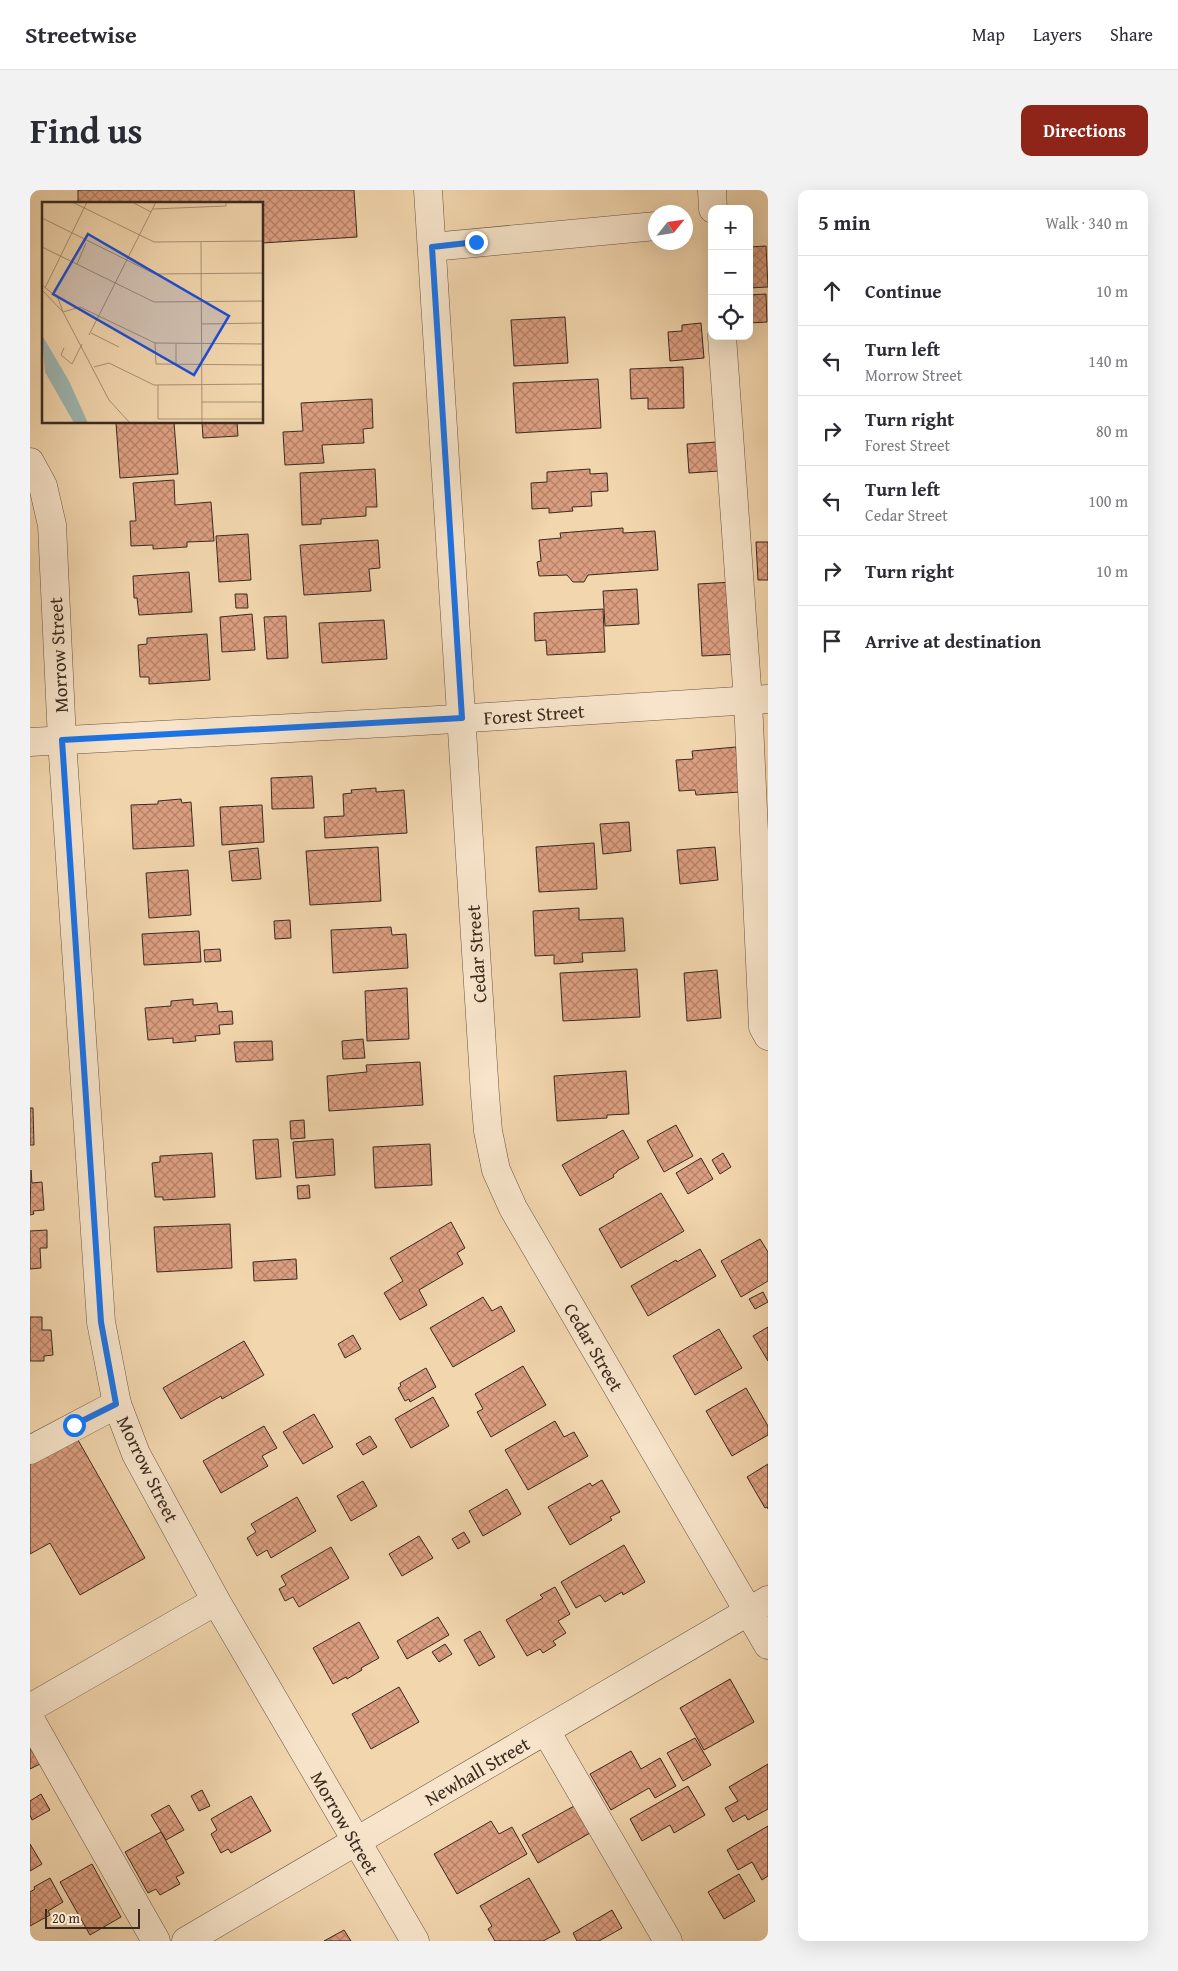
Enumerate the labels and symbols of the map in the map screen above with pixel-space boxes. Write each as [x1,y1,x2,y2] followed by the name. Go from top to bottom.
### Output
[42,202,264,424] inset map
[648,205,693,250] north arrow
[465,231,488,254] route end
[41,596,75,714] street label: Morrow Street
[483,696,586,731] street label: Forest Street
[459,904,493,1004] street label: Cedar Street
[557,1297,631,1397] street label: Cedar Street
[110,1411,186,1527] street label: Morrow Street
[63,1414,86,1437] route start
[419,1729,535,1812] street label: Newhall Street
[304,1766,386,1880] street label: Morrow Street
[45,1906,140,1929] scale bar

